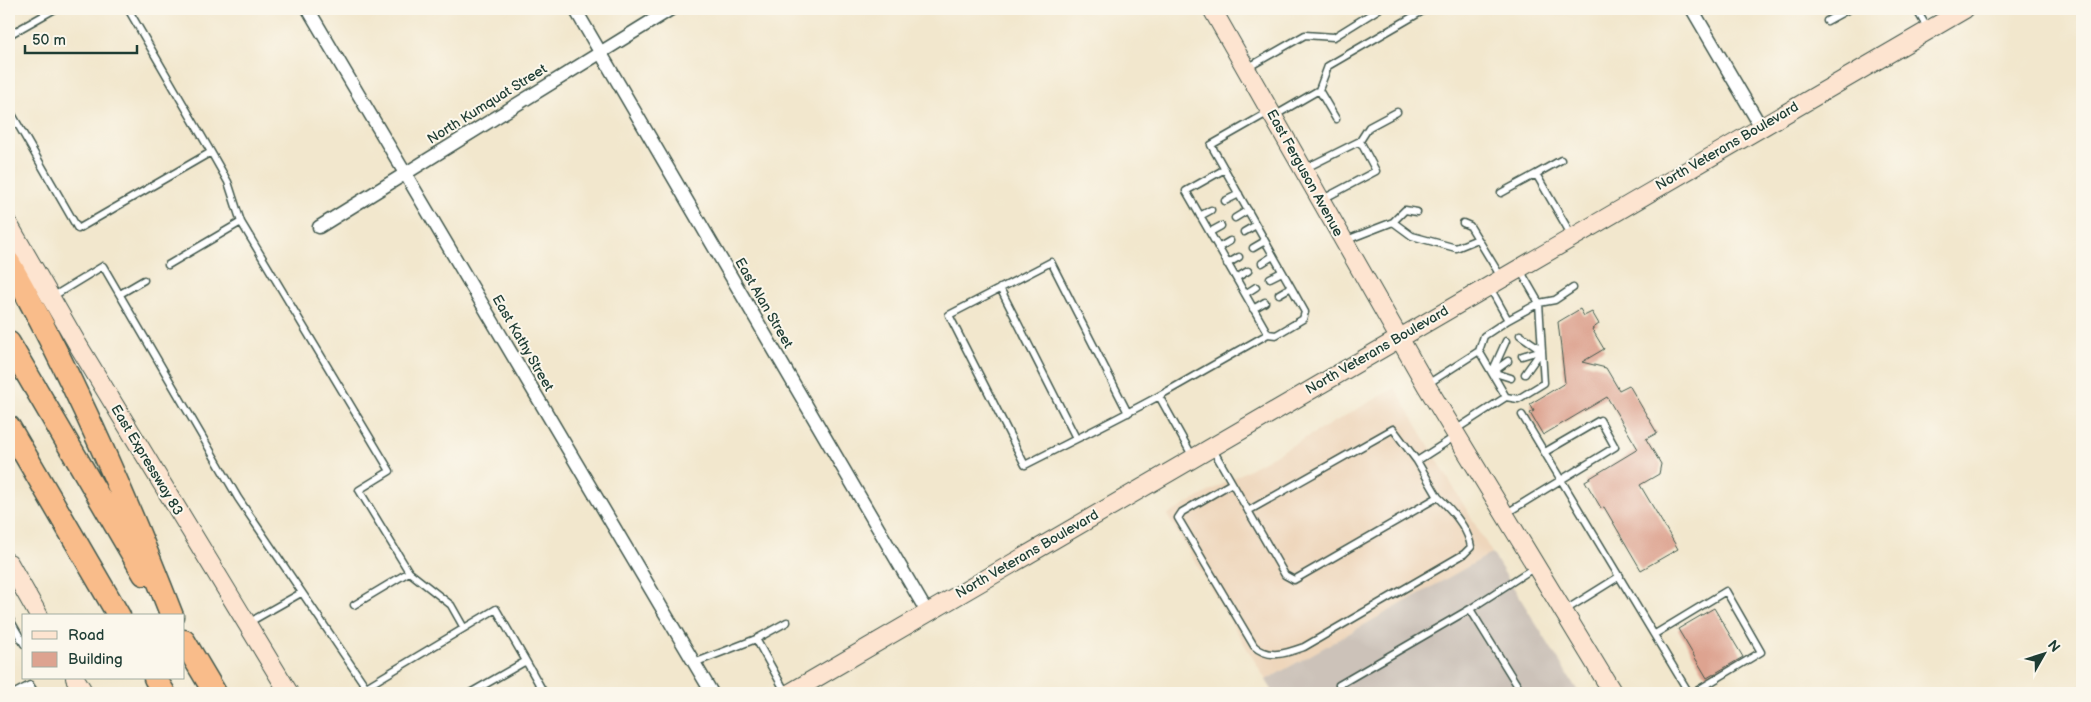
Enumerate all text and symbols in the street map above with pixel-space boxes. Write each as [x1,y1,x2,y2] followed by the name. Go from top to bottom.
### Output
[25,22,138,54] scale bar
[32,31,66,50] text: 50 m
[424,60,551,148] street label: North Kumquat Street
[1653,98,1801,194] street label: North Veterans Boulevard
[1263,107,1347,239] street label: East Ferguson Avenue
[731,255,797,352] street label: East Alan Street
[489,292,558,395] street label: East Kathy Street
[1303,302,1451,398] street label: North Veterans Boulevard
[107,402,187,518] street label: East Expressway 83
[953,506,1101,602] street label: North Veterans Boulevard
[22,614,185,680] legend
[68,626,104,645] text: Road
[2018,630,2068,680] north arrow
[2044,637,2064,656] text: N
[68,650,123,669] text: Building

